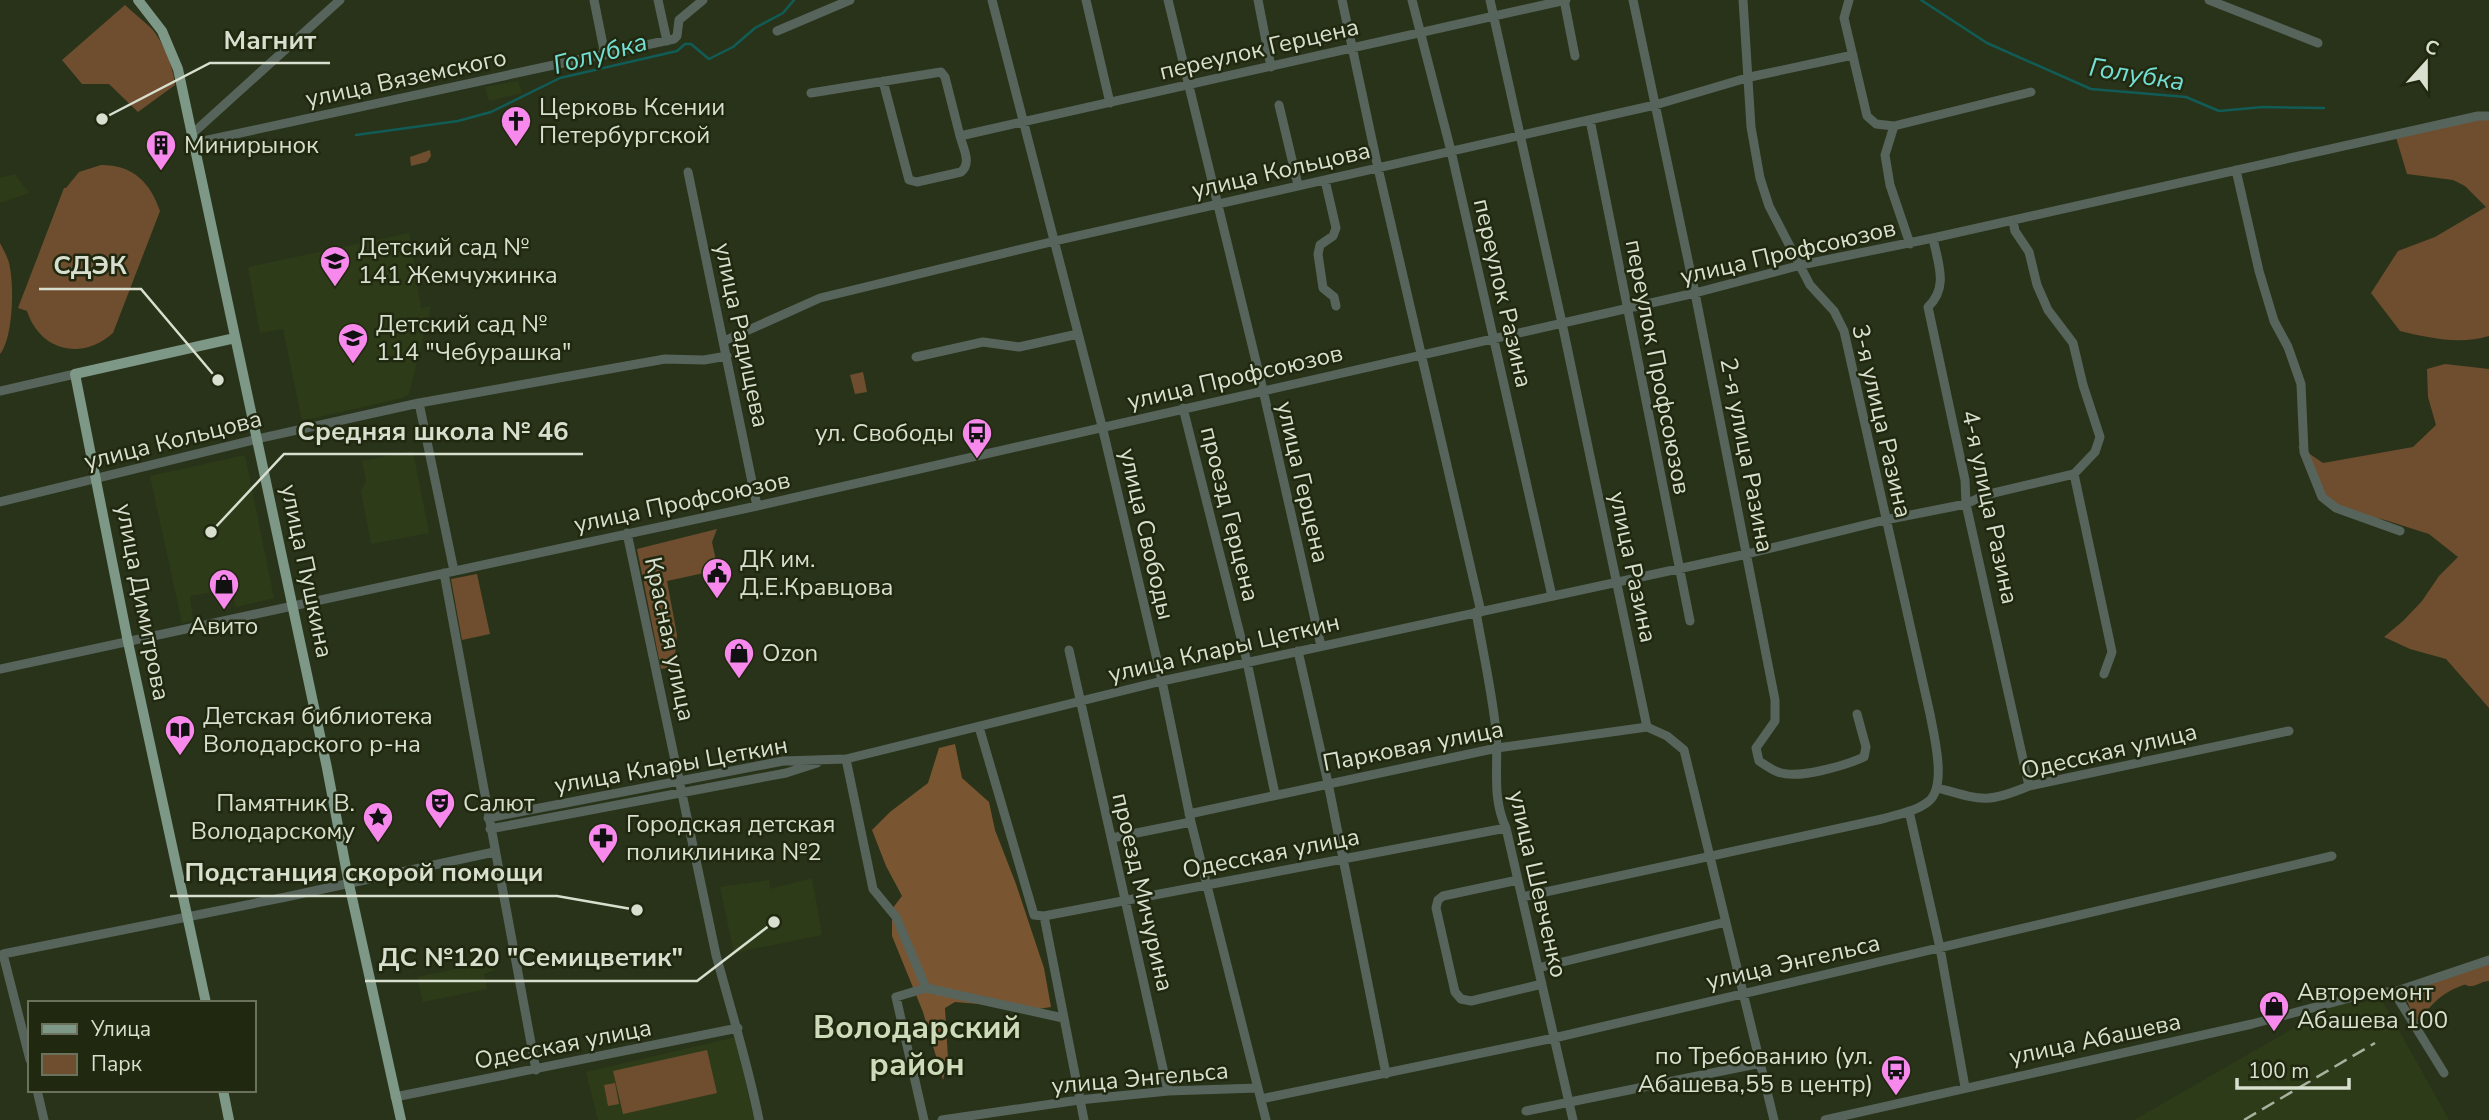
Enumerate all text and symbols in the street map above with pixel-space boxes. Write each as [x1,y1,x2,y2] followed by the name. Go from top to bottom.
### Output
[1156,10,1362,88] street label: переулок Герцена
[210,16,330,63] callout: Магнит
[224,23,317,58] text: Магнит
[549,24,651,83] water label: Голубка
[2391,28,2461,98] north arrow
[2421,34,2443,63] text: С
[303,41,509,115] street label: улица Вяземского
[2087,50,2187,99] water label: Голубка
[539,91,725,151] place label: Церковь Ксении Петербургской
[499,104,533,148] church icon: Церковь Ксении Петербургской
[144,128,178,172] building icon: Минирынок
[184,129,319,161] place label: Минирынок
[1189,134,1373,206] street label: улица Кольцова
[1466,195,1540,391] street label: переулок Разина
[1677,212,1899,292] street label: улица Профсоюзов
[358,231,558,291] place label: Детский сад № 141 Жемчужинка
[1618,237,1698,497] street label: переулок Профсоюзов
[707,240,777,430] street label: улица Радищева
[39,242,141,289] callout: СДЭК
[318,244,352,288] school or university icon: Детский сад № 141 Жемчужинка
[53,248,127,283] text: СДЭК
[376,308,571,368] place label: Детский сад № 114 "Чебурашка"
[336,321,370,365] school or university icon: Детский сад № 114 "Чебурашка"
[1844,321,1920,521] street label: 3-я улица Разина
[1124,337,1346,417] street label: улица Профсоюзов
[1712,355,1782,555] street label: 2-я улица Разина
[1269,398,1337,566] street label: улица Герцена
[81,402,265,478] street label: улица Кольцова
[284,407,583,454] callout: Средняя школа № 46
[1954,407,2026,607] street label: 4-я улица Разина
[297,414,569,449] text: Средняя школа № 46
[960,416,994,460] bus stop icon: ул. Свободы
[815,417,954,449] place label: ул. Свободы
[1193,423,1267,605] street label: проезд Герцена
[1112,445,1182,623] street label: улица Свободы
[571,463,793,541] street label: улица Профсоюзов
[273,481,341,661] street label: улица Пушкина
[1601,488,1665,646] street label: улица Разина
[108,501,178,703] street label: улица Димитрова
[740,543,894,603] place label: ДК им. Д.Е.Кравцова
[637,554,703,724] street label: Красная улица
[700,556,734,600] public building icon: ДК им. Д.Е.Кравцова
[207,567,241,611] shop icon: Авито
[1105,606,1343,690] street label: улица Клары Цеткин
[190,610,258,642] place label: Авито
[722,636,756,680] shop icon: Ozon
[762,637,818,669] place label: Ozon
[203,700,433,760] place label: Детская библиотека Володарского р-на
[163,713,197,757] library icon: Детская библиотека Володарского р-на
[1320,713,1506,779] street label: Парковая улица
[2018,715,2200,787] street label: Одесская улица
[552,729,790,801] street label: улица Клары Цеткин
[423,786,457,830] theatre icon: Салют
[191,787,355,847] place label: Памятник В. Володарскому
[463,787,535,819] place label: Салют
[1501,787,1575,981] street label: улица Шевченко
[1105,789,1181,995] street label: проезд Мичурина
[361,800,395,844] place icon: Памятник В. Володарскому
[626,808,835,868] place label: Городская детская поликлиника №2
[1180,820,1362,886] street label: Одесская улица
[586,821,620,865] pharmacy icon: Городская детская поликлиника №2
[170,849,557,896] callout: Подстанция скорой помощи
[184,855,544,890] text: Подстанция скорой помощи
[1703,926,1883,998] street label: улица Энгельса
[365,934,697,981] callout: ДС №120 "Семицветик"
[379,940,683,975] text: ДС №120 "Семицветик"
[2297,976,2448,1036] place label: Авторемонт Абашева 100
[2257,989,2291,1033] shop icon: Авторемонт Абашева 100
[28,1001,256,1092] legend
[2006,1005,2184,1073] street label: улица Абашева
[813,1006,1021,1086] district label: Володарский район
[472,1011,654,1077] street label: Одесская улица
[90,1015,151,1043] text: Улица
[1638,1040,1873,1100] place label: по Требованию (ул. Абашева,55 в центр)
[2237,1046,2349,1090] scale bar
[91,1050,143,1078] text: Парк
[1879,1053,1913,1097] bus stop icon: по Требованию (ул. Абашева,55 в центр)
[1050,1054,1230,1102] street label: улица Энгельса
[2248,1057,2309,1085] text: 100 m

